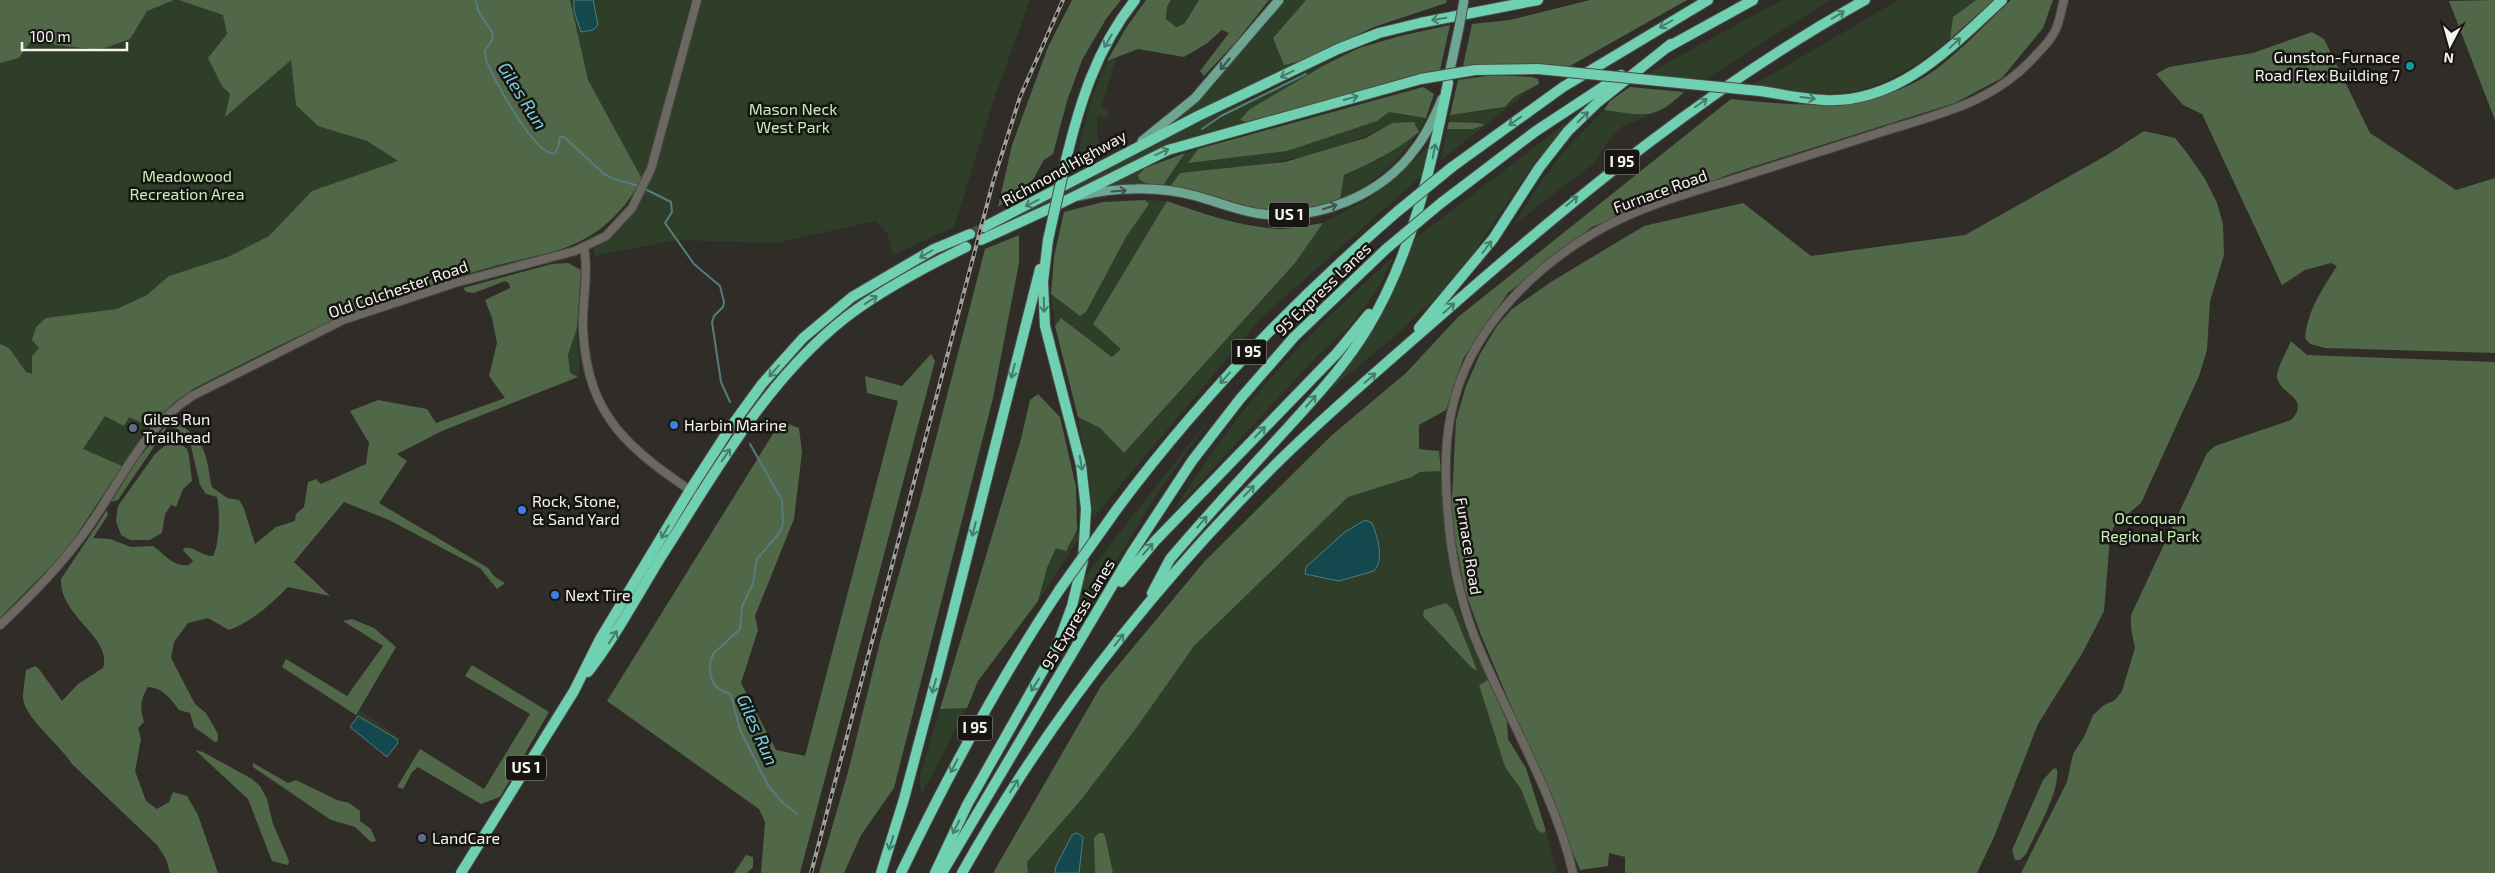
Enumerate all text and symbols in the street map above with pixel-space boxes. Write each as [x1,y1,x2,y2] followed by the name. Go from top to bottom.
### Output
[1831,10,1845,20] one-way arrow
[1431,15,1447,24] one-way arrow
[1659,19,1673,29] one-way arrow
[22,20,128,52] scale bar
[2425,20,2475,70] north arrow
[30,27,71,45] text: 100 m
[1103,33,1113,47] one-way arrow
[1949,37,1962,49] one-way arrow
[2255,47,2400,84] place label: Gunston-Furnace Road Flex Building 7
[2443,49,2455,67] text: N
[1220,57,1231,70] one-way arrow
[494,58,552,133] water label: Giles Run
[2404,60,2416,72] marker: Gunston-Furnace Road Flex Building 7
[1280,69,1295,79] one-way arrow
[1343,93,1359,102] one-way arrow
[1800,93,1816,103] one-way arrow
[1694,98,1708,108] one-way arrow
[749,99,837,136] park label: Mason Neck West Park
[1577,111,1590,123] one-way arrow
[1508,116,1522,126] one-way arrow
[998,125,1130,210] street label: Richmond Highway
[1430,143,1439,159] one-way arrow
[1154,147,1169,157] one-way arrow
[1604,150,1640,174] road number: I 95
[1610,165,1709,216] street label: Furnace Road
[130,166,244,203] park label: Meadowood Recreation Area
[1111,186,1127,195] one-way arrow
[1565,196,1578,207] one-way arrow
[1025,199,1040,208] one-way arrow
[1269,202,1309,228] road number: US 1
[1322,202,1338,211] one-way arrow
[1271,238,1374,339] street label: 95 Express Lanes
[1481,241,1492,254] one-way arrow
[919,250,934,260] one-way arrow
[326,256,470,321] street label: Old Colchester Road
[864,295,878,305] one-way arrow
[1039,297,1049,313] one-way arrow
[1443,302,1456,314] one-way arrow
[1232,340,1266,364] road number: I 95
[1008,363,1017,379] one-way arrow
[768,364,779,377] one-way arrow
[1219,372,1231,385] one-way arrow
[1363,372,1376,384] one-way arrow
[1305,395,1316,408] one-way arrow
[143,409,211,446] place label: Giles Run Trailhead
[684,415,787,434] place label: Harbin Marine
[668,419,680,431] marker: Harbin Marine
[127,422,139,434] marker: Giles Run Trailhead
[1254,426,1266,438] one-way arrow
[721,449,731,463] one-way arrow
[1076,455,1086,471] one-way arrow
[1243,485,1255,497] one-way arrow
[532,491,620,528] place label: Rock, Stone, & Sand Yard
[1452,496,1487,596] street label: Furnace Road
[516,504,528,516] marker: Rock, Stone, & Sand Yard
[2100,508,2200,545] park label: Occoquan Regional Park
[1196,515,1208,528] one-way arrow
[969,520,978,536] one-way arrow
[660,524,670,538] one-way arrow
[1142,543,1153,556] one-way arrow
[1037,555,1118,672] street label: 95 Express Lanes
[565,585,631,604] place label: Next Tire
[549,589,561,601] marker: Next Tire
[608,631,618,645] one-way arrow
[1113,634,1124,647] one-way arrow
[928,678,938,694] one-way arrow
[1030,678,1040,692] one-way arrow
[733,691,783,769] water label: Giles Run
[958,716,992,740] road number: I 95
[506,756,546,780] road number: US 1
[949,759,959,773] one-way arrow
[1010,780,1020,794] one-way arrow
[951,819,960,834] one-way arrow
[432,828,500,847] place label: LandCare
[416,832,428,844] marker: LandCare
[885,835,895,851] one-way arrow

